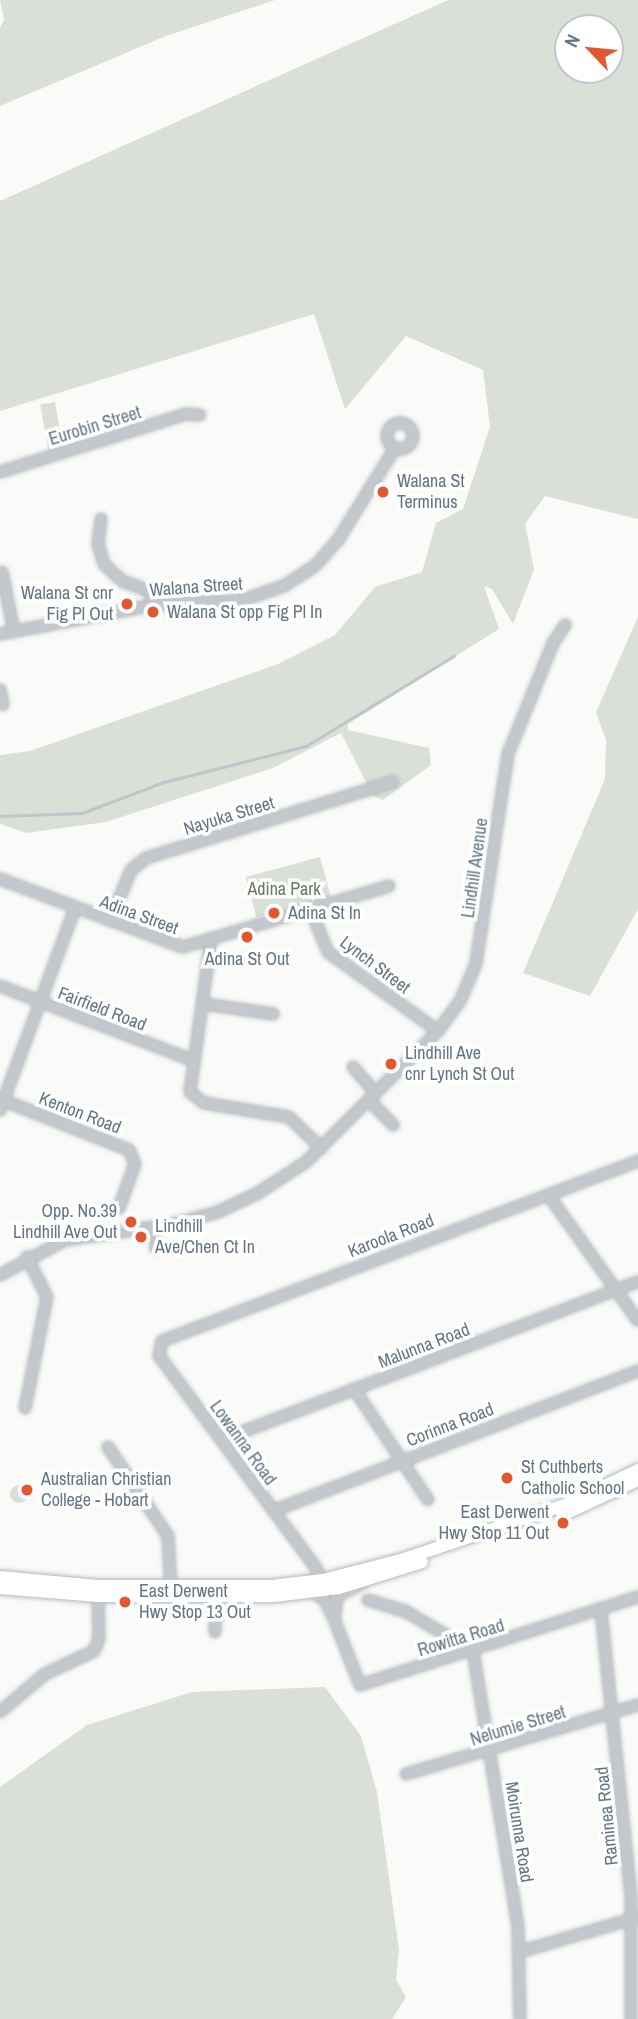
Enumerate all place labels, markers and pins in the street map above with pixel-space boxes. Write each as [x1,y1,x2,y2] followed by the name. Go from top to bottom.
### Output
[397,471,465,514] place label: Walana St Terminus
[375,484,391,500] marker: Walana St Terminus
[21,583,113,626] place label: Walana St cnr Fig Pl Out
[119,596,135,612] marker: Walana St cnr Fig Pl Out
[167,601,322,623] place label: Walana St opp Fig Pl In
[145,604,161,620] marker: Walana St opp Fig Pl In
[288,902,361,924] place label: Adina St In
[266,905,282,921] marker: Adina St In
[239,929,255,945] marker: Adina St Out
[205,948,289,970] place label: Adina St Out
[405,1043,514,1086] place label: Lindhill Ave cnr Lynch St Out
[383,1056,399,1072] marker: Lindhill Ave cnr Lynch St Out
[12,1201,117,1244] place label: Opp. No.39 Lindhill Ave Out
[123,1214,139,1230] marker: Opp. No.39 Lindhill Ave Out
[155,1216,255,1258] place label: Lindhill Ave/Chen Ct In
[133,1229,149,1245] marker: Lindhill Ave/Chen Ct In
[521,1457,624,1500] place label: St Cuthberts Catholic School
[41,1469,171,1512] place label: Australian Christian College - Hobart
[499,1470,515,1486] marker: St Cuthberts Catholic School
[19,1482,35,1498] marker: Australian Christian College - Hobart
[438,1502,549,1544] place label: East Derwent Hwy Stop 11 Out
[555,1515,571,1531] marker: East Derwent Hwy Stop 11 Out
[139,1581,251,1624] place label: East Derwent Hwy Stop 13 Out
[117,1594,133,1610] marker: East Derwent Hwy Stop 13 Out

